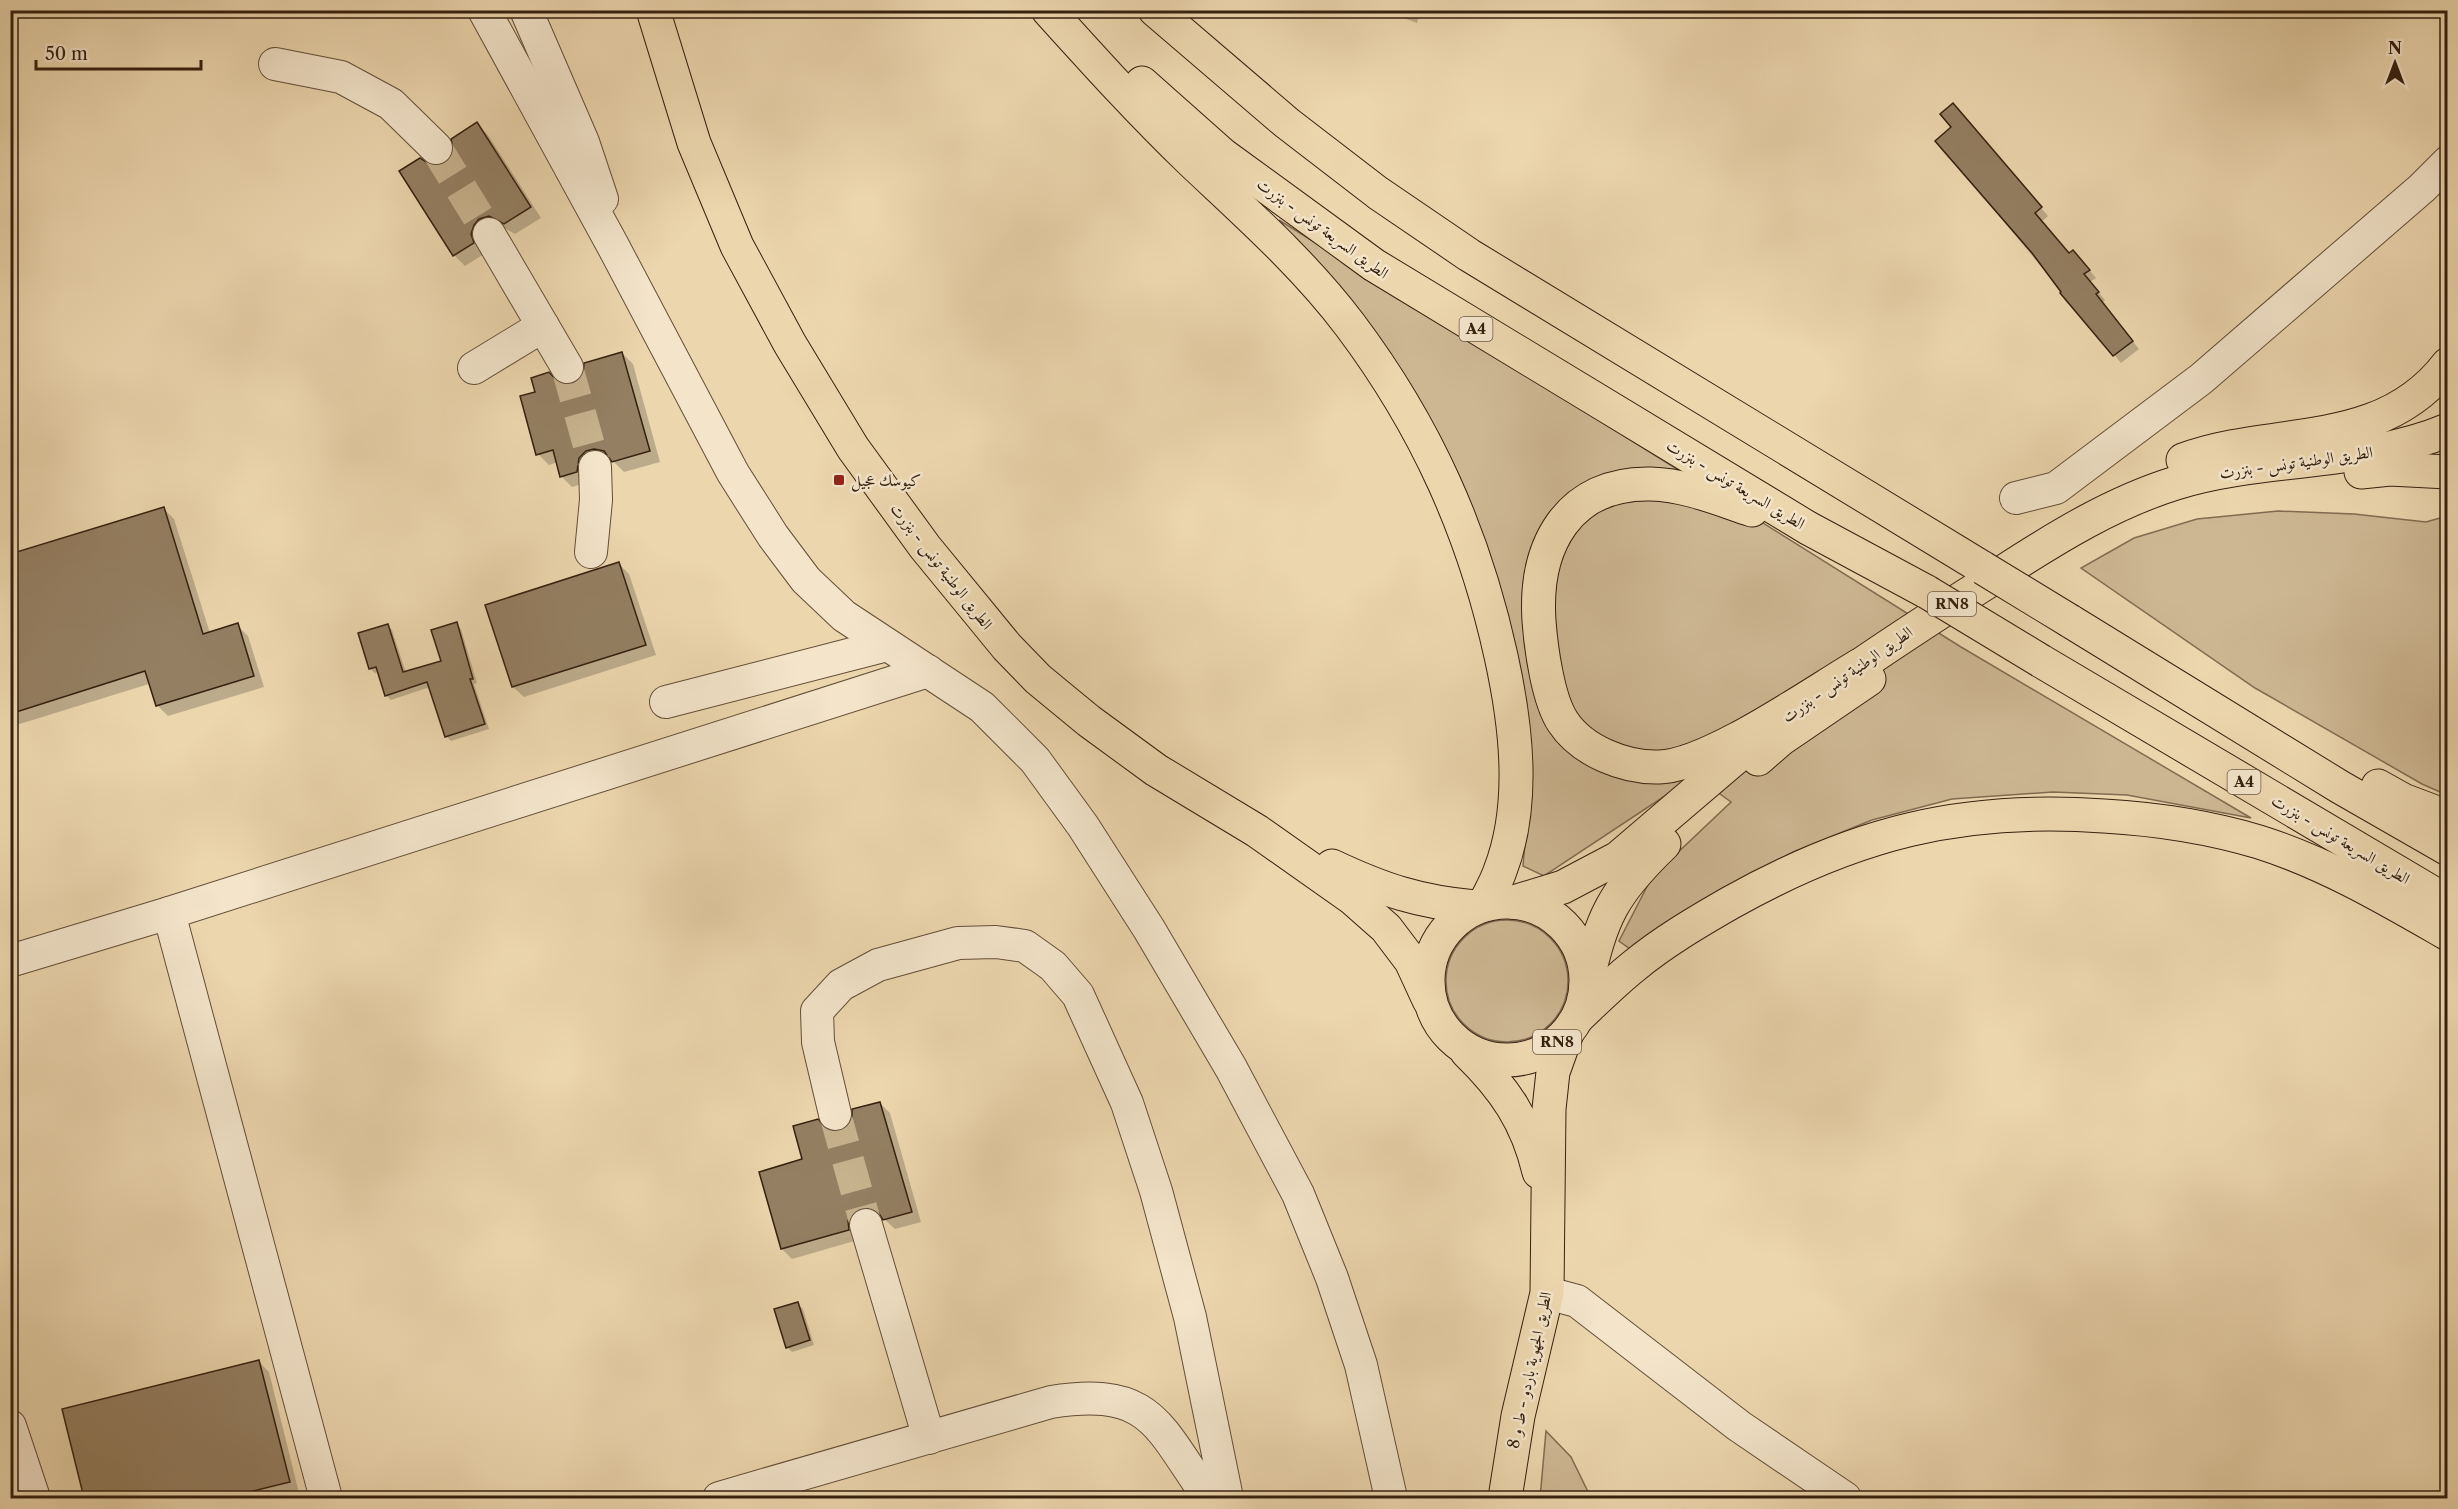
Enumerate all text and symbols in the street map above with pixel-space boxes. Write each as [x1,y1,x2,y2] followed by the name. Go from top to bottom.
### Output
[36,33,201,71] scale bar
[2365,33,2425,93] north arrow
[2388,38,2402,58] text: N
[45,43,88,65] text: 50 m
[1253,173,1393,283] street label: الطريق السريعة تونس - بنزرت
[1460,317,1492,341] road number: A4
[1663,435,1809,534] street label: الطريق السريعة تونس - بنزرت
[2218,441,2374,484] street label: الطريق الوطنية تونس - بنزرت
[851,470,921,492] place label: كيوسك عجيل
[832,473,846,487] marker: كيوسك عجيل
[886,499,998,634] street label: الطريق الوطنية تونس - بنزرت
[1928,592,1976,616] road number: RN8
[1778,621,1917,727] street label: الطريق الوطنية تونس - بنزرت
[2228,770,2260,794] road number: A4
[2268,790,2414,889] street label: الطريق السريعة تونس - بنزرت
[1533,1030,1581,1054] road number: RN8
[1503,1290,1556,1450] street label: الطريق الجهوية باردو - ط و 8

